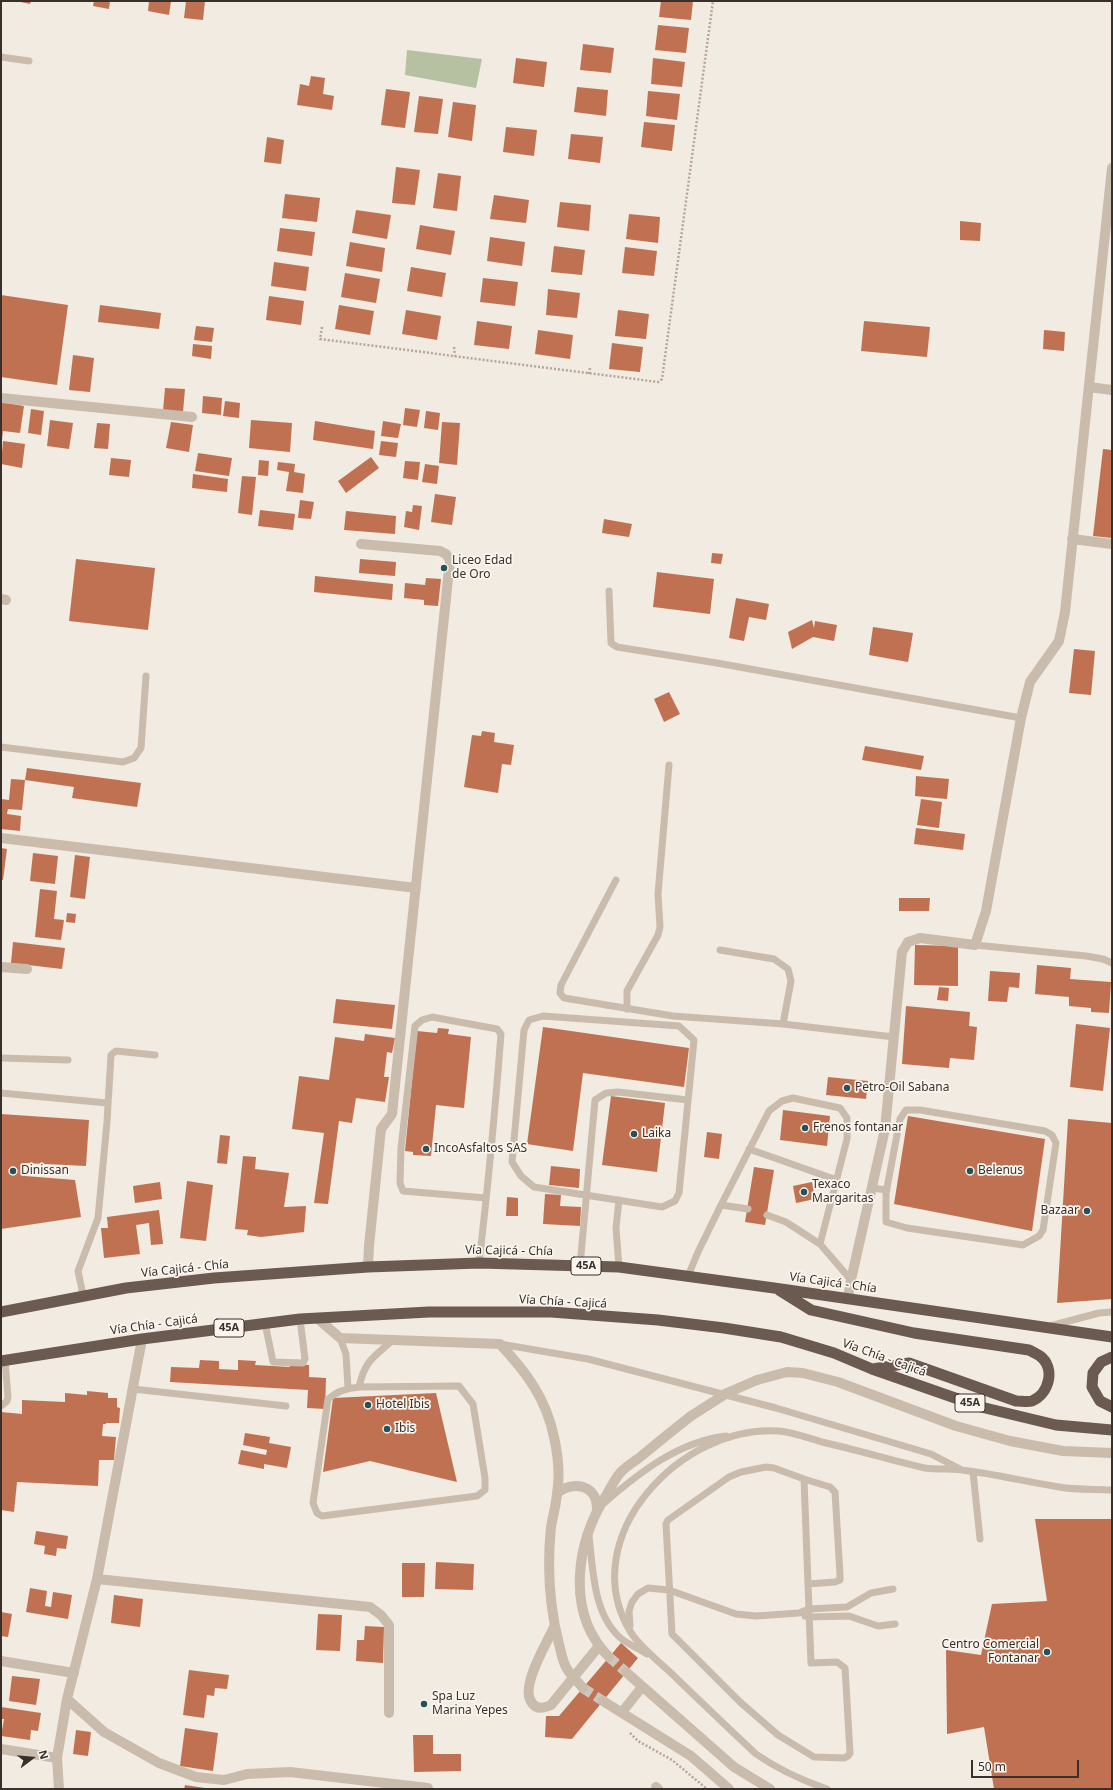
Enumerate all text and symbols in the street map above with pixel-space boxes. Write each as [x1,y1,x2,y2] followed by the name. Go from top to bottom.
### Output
[452,554,512,582] place label: Liceo Edad de Oro
[439,563,449,573] marker: Liceo Edad de Oro
[855,1081,949,1095] place label: Petro-Oil Sabana
[842,1083,852,1093] marker: Petro-Oil Sabana
[813,1121,903,1135] place label: Frenos fontanar
[800,1123,810,1133] marker: Frenos fontanar
[642,1127,671,1141] place label: Laika
[629,1129,639,1139] marker: Laika
[434,1142,527,1156] place label: IncoAsfaltos SAS
[421,1144,431,1154] marker: IncoAsfaltos SAS
[21,1164,69,1178] place label: Dinissan
[978,1164,1023,1178] place label: Belenus
[8,1166,18,1176] marker: Dinissan
[965,1166,975,1176] marker: Belenus
[812,1178,873,1206] place label: Texaco Margaritas
[799,1187,809,1197] marker: Texaco Margaritas
[1040,1204,1079,1218] place label: Bazaar
[1082,1206,1092,1216] marker: Bazaar
[465,1243,553,1259] street label: Vía Cajicá - Chía
[140,1257,230,1281] street label: Vía Cajicá - Chía
[571,1257,601,1275] road number: 45A
[788,1270,878,1296] street label: Vía Cajicá - Chía
[519,1293,607,1311] street label: Vía Chía - Cajicá
[109,1312,199,1338] street label: Vía Chía - Cajicá
[214,1319,244,1337] road number: 45A
[840,1336,928,1380] street label: Vía Chía - Cajicá
[955,1394,985,1412] road number: 45A
[376,1398,430,1412] place label: Hotel Ibis
[363,1400,373,1410] marker: Hotel Ibis
[395,1422,415,1436] place label: Ibis
[382,1424,392,1434] marker: Ibis
[942,1638,1039,1666] place label: Centro Comercial Fontanar
[1042,1647,1052,1657] marker: Centro Comercial Fontanar
[432,1690,508,1718] place label: Spa Luz Marina Yepes
[419,1699,429,1709] marker: Spa Luz Marina Yepes
[12,1738,52,1778] north arrow
[36,1748,52,1761] text: N
[973,1752,1081,1778] scale bar
[978,1758,1006,1775] text: 50 m

